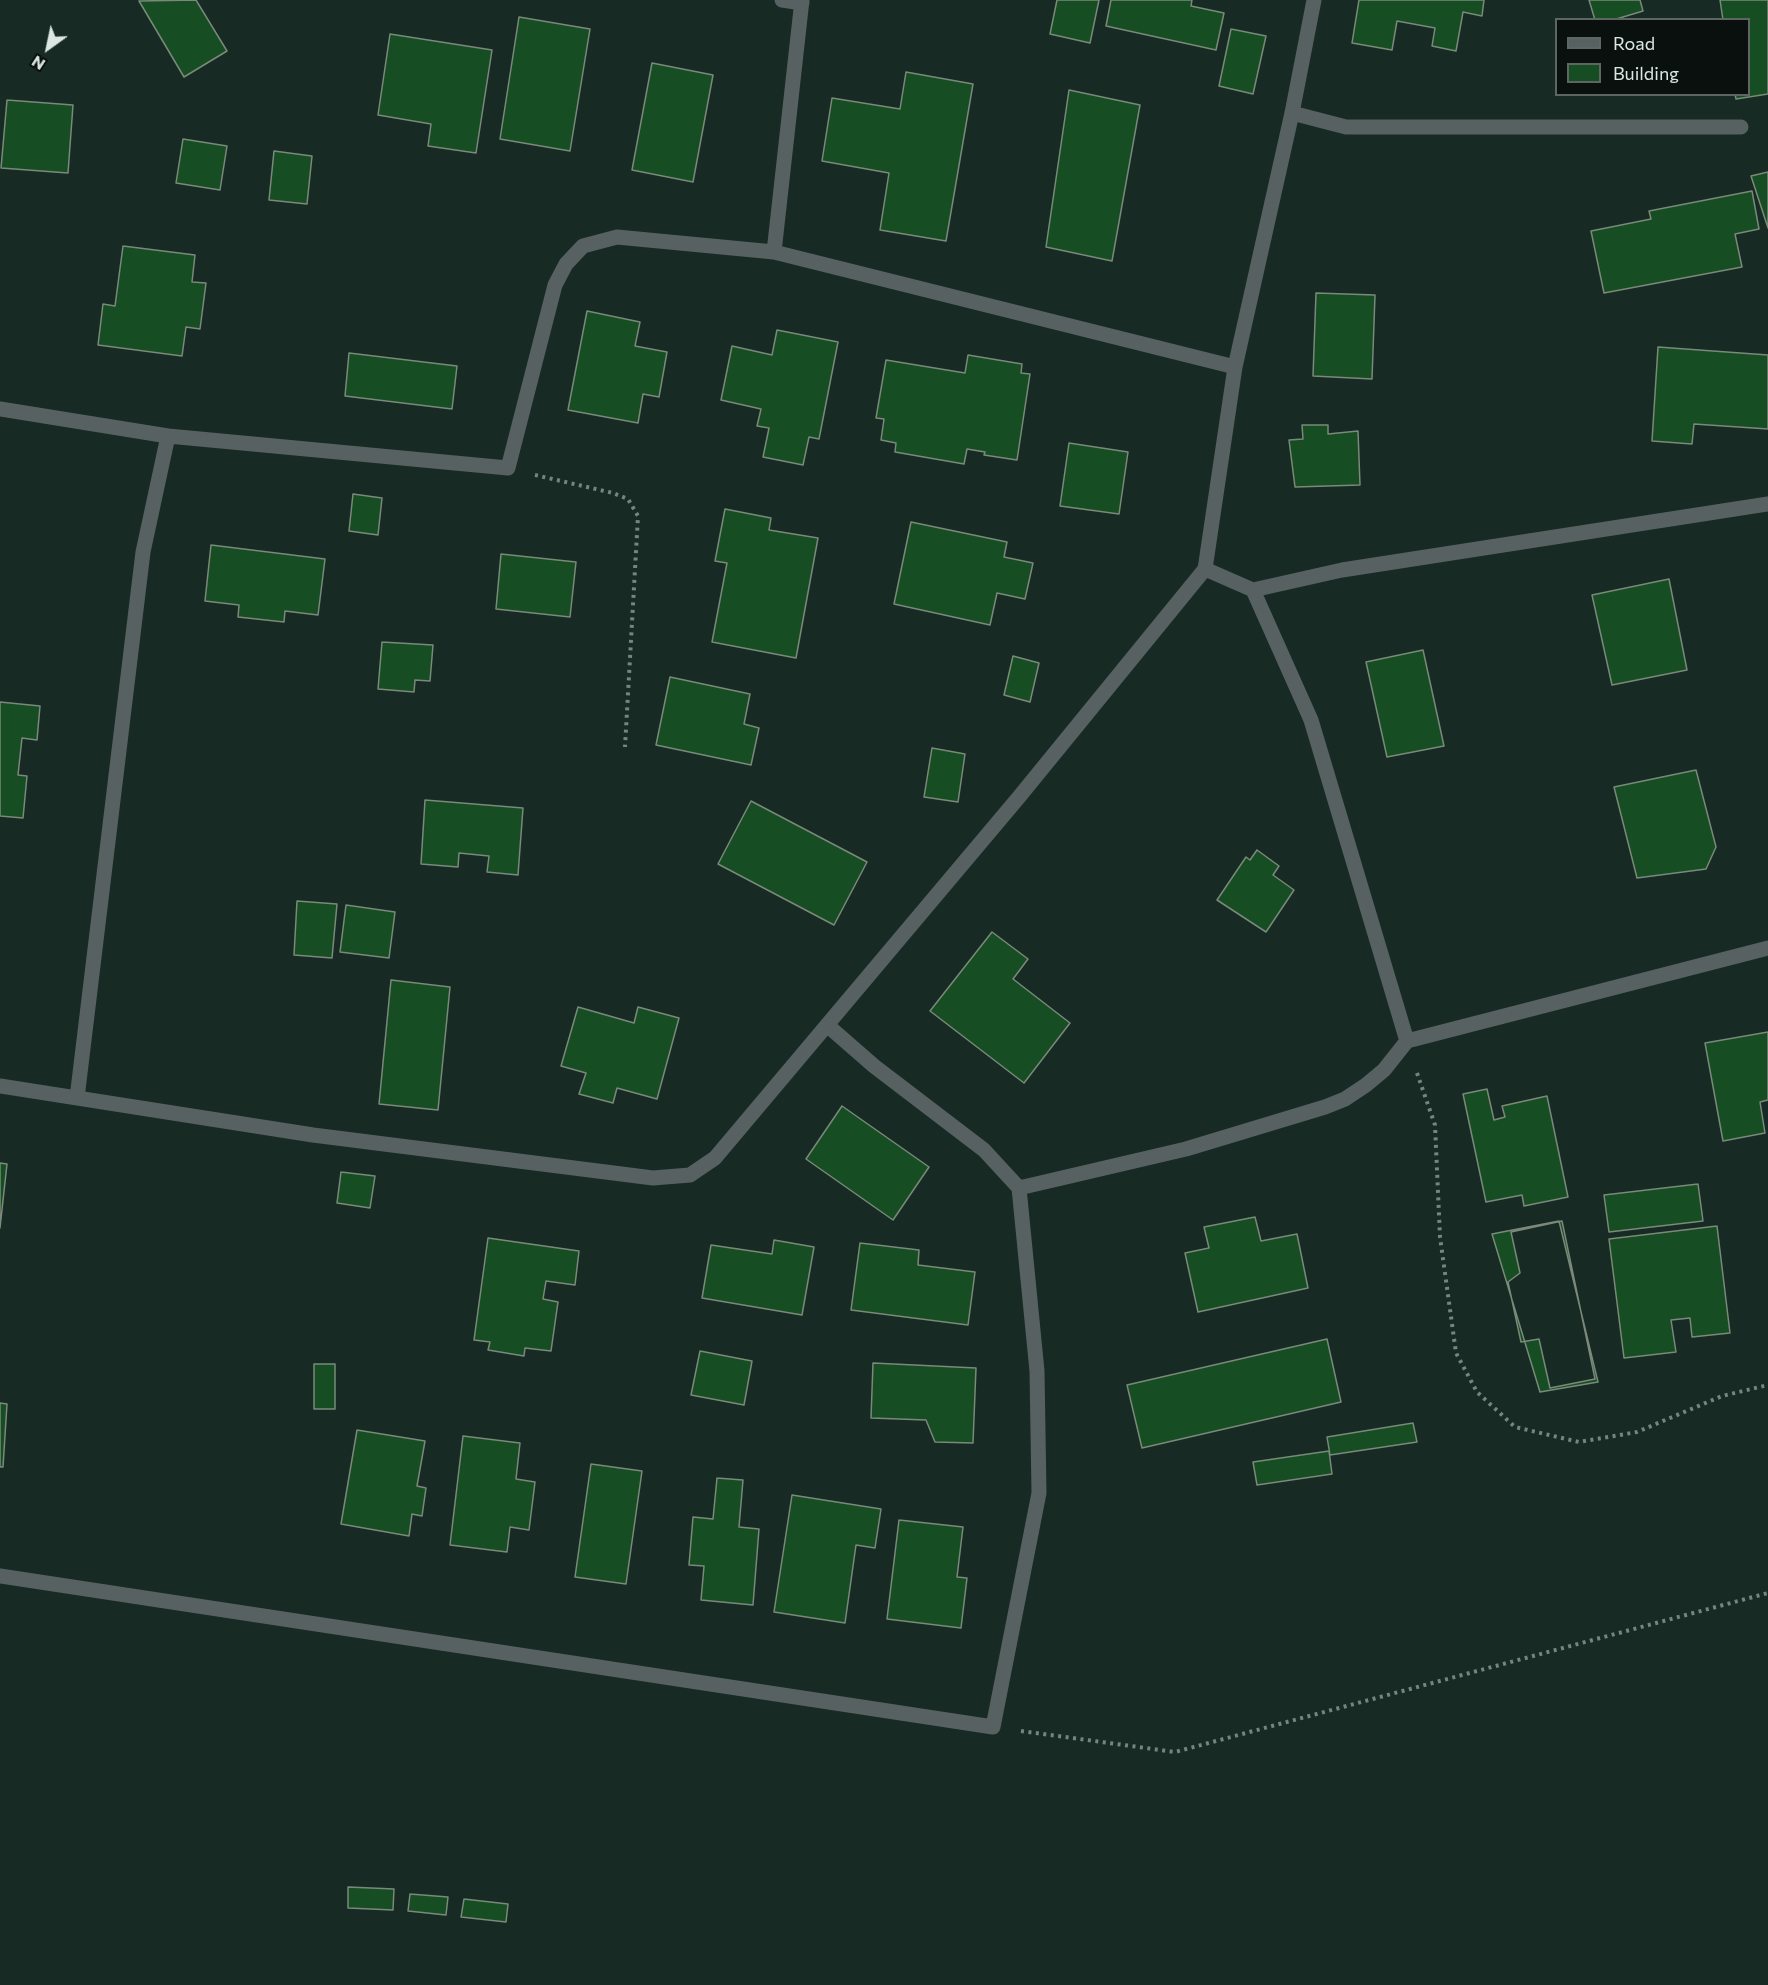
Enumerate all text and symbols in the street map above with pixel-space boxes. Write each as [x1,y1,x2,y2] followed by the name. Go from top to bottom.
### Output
[18,18,78,78] north arrow
[1555,18,1750,96] legend
[1613,32,1655,54] text: Road
[28,52,48,75] text: N
[1613,62,1679,84] text: Building

